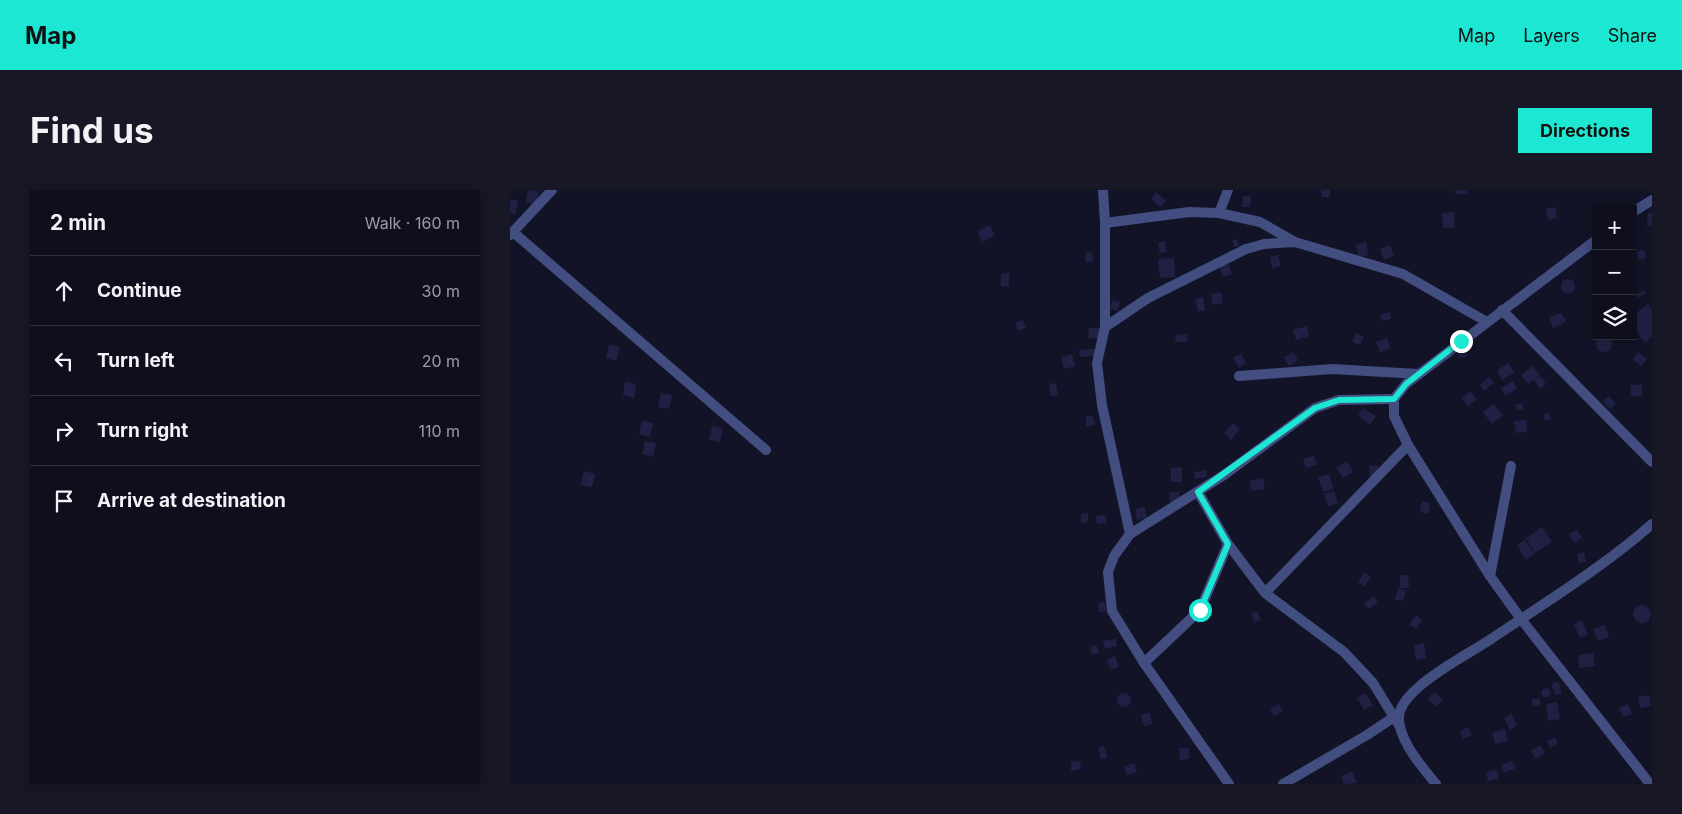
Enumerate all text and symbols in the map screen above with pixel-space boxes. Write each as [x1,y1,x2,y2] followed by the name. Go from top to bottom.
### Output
[25,21,76,50] text: Map
[1458,25,1495,46] text: Map
[1523,25,1580,46] text: Layers
[1608,25,1657,46] text: Share
[1518,108,1652,153] button: Directions
[30,109,154,151] text: Find us
[1592,205,1637,340] map controls
[1592,205,1637,250] button: +
[50,210,106,235] text: 2 min
[365,213,460,233] text: Walk · 160 m
[1592,250,1637,295] button: −
[50,277,78,305] icon: ahead
[97,279,182,302] text: Continue
[422,281,460,301] text: 30 m
[1592,295,1637,340] button: layers
[1450,330,1473,353] route end
[50,347,78,375] icon: left
[97,349,175,372] text: Turn left
[422,351,460,371] text: 20 m
[50,417,78,445] icon: right
[97,419,188,442] text: Turn right
[418,421,460,441] text: 110 m
[50,487,78,515] icon: arrive
[97,489,286,512] text: Arrive at destination
[1189,599,1212,622] route start

